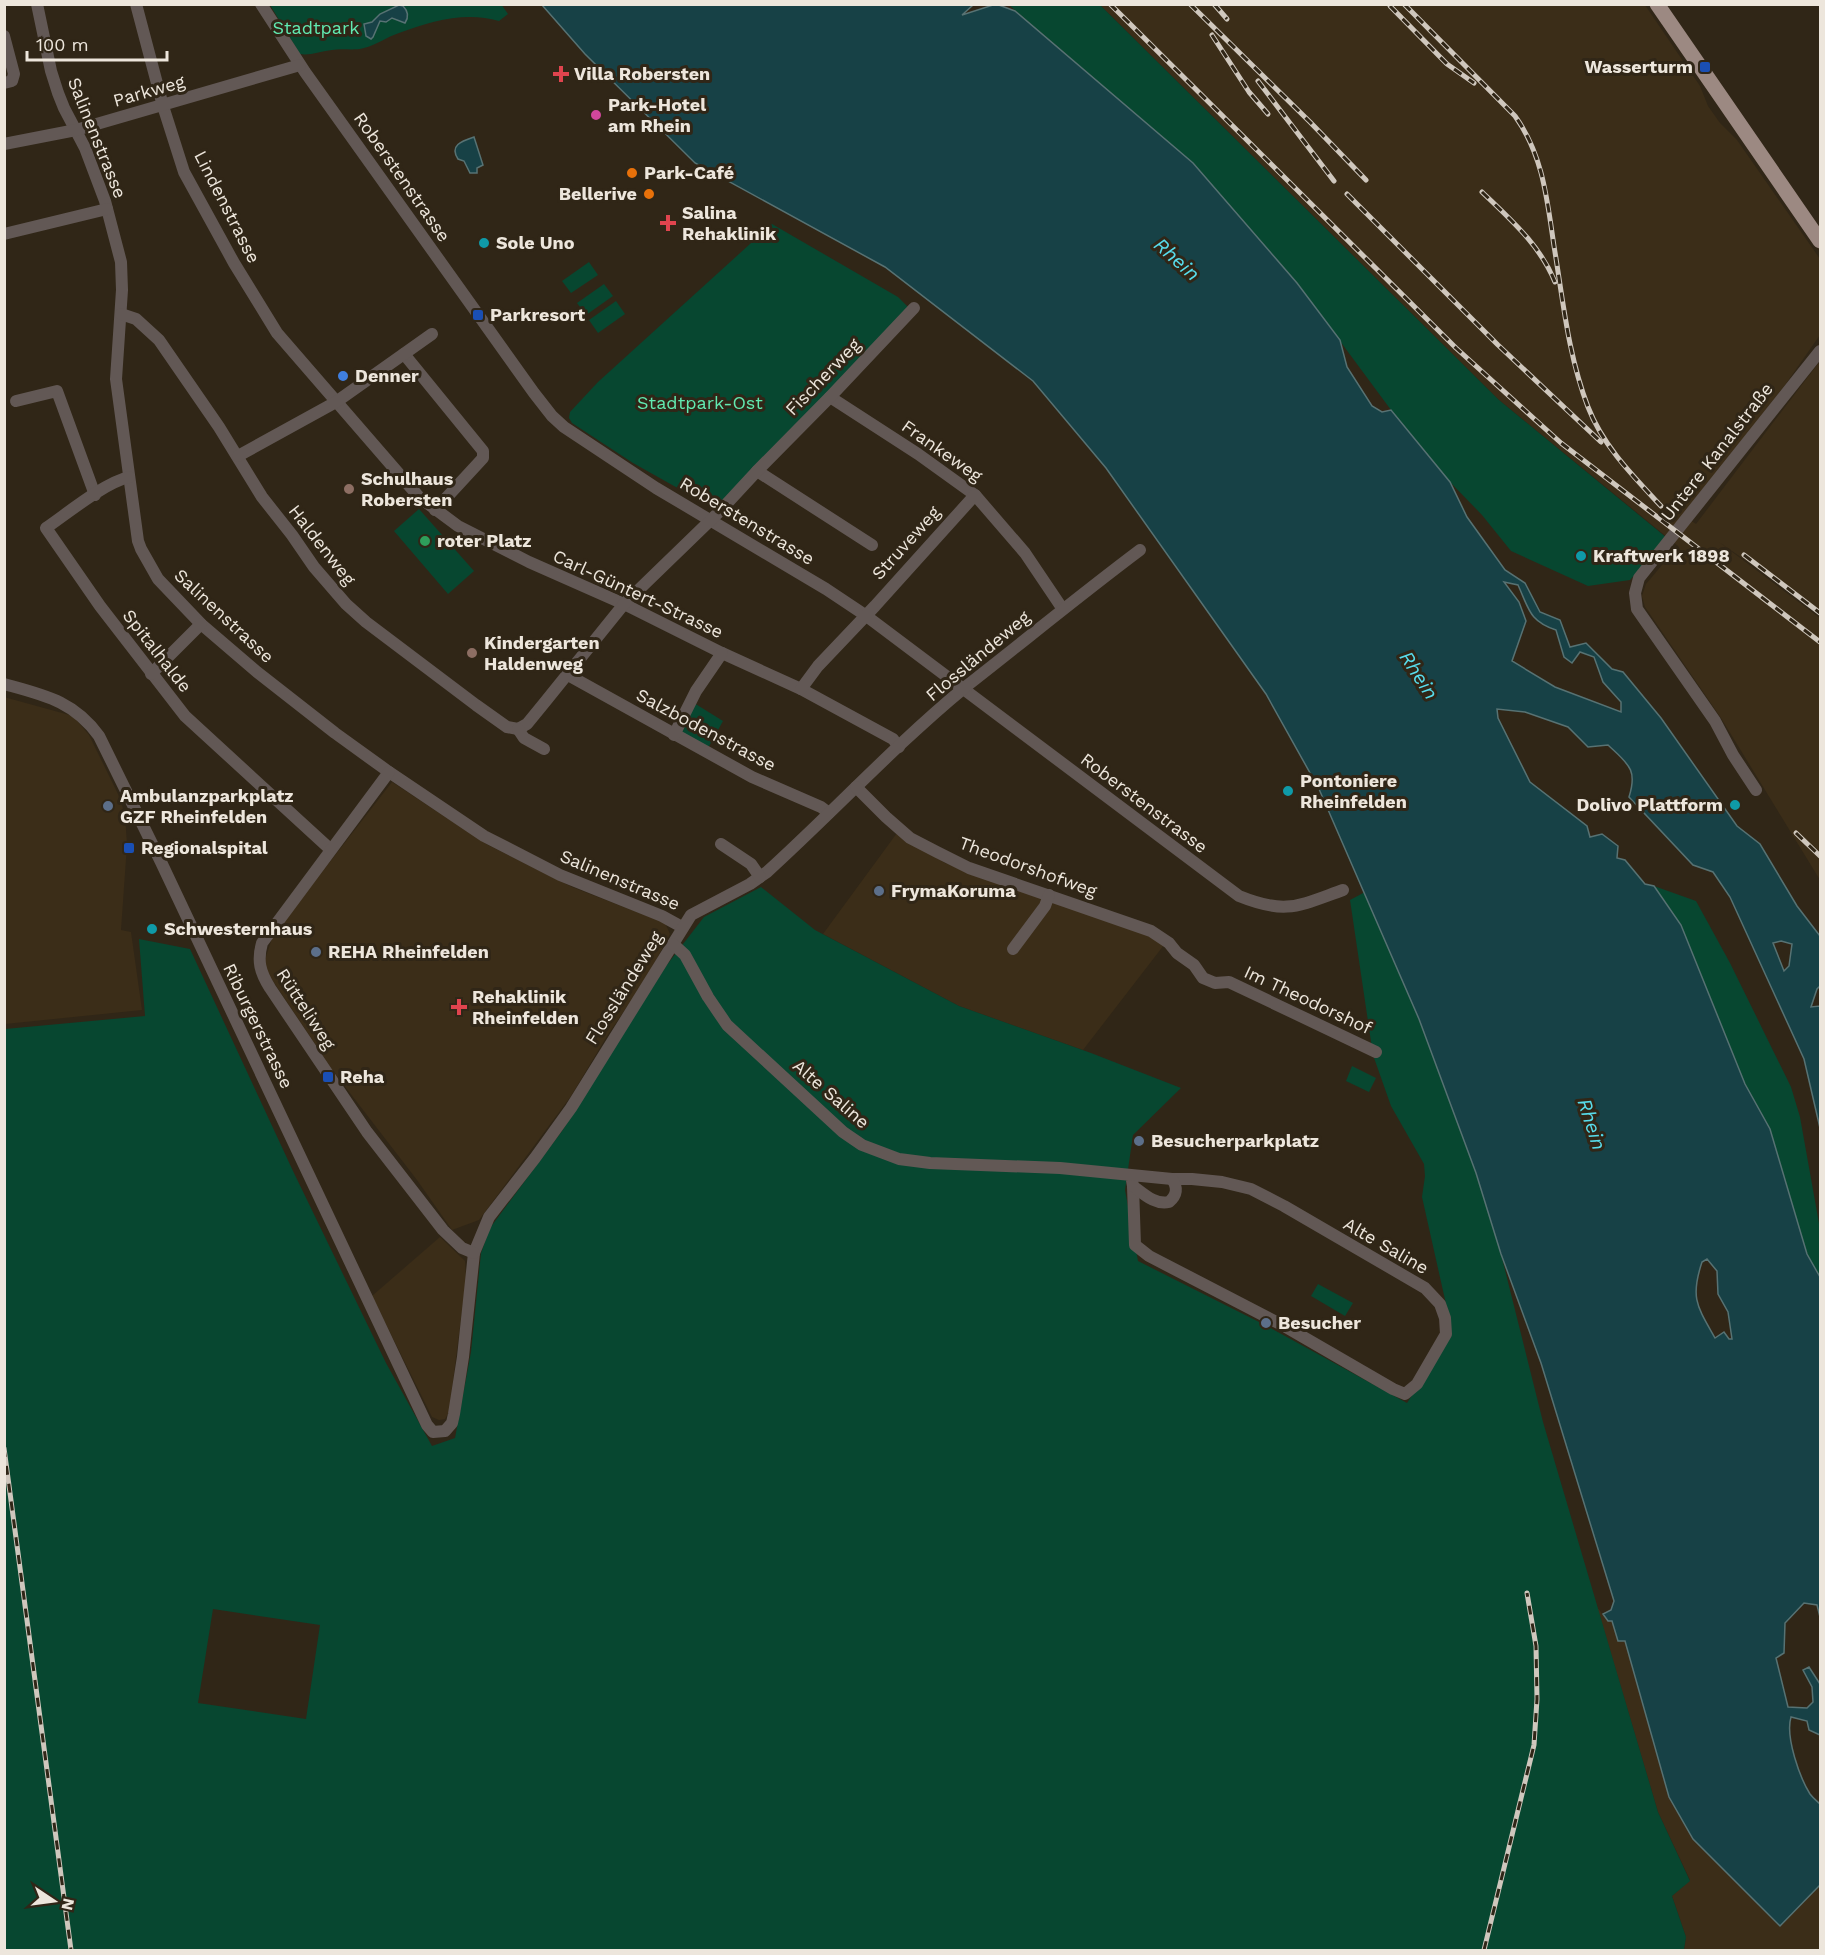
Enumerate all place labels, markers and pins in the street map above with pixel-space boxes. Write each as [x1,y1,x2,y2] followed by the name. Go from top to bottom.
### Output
[1585,56,1693,77] place label: Wasserturm
[1698,60,1712,74] marker: Wasserturm
[574,63,710,84] place label: Villa Robersten
[552,65,570,83] marker: Villa Robersten
[608,94,706,136] place label: Park-Hotel am Rhein
[589,108,603,122] marker: Park-Hotel am Rhein
[644,162,734,183] place label: Park-Café
[625,166,639,180] marker: Park-Café
[559,183,637,204] place label: Bellerive
[642,187,656,201] marker: Bellerive
[682,202,777,244] place label: Salina Rehaklinik
[659,214,677,232] marker: Salina Rehaklinik
[496,232,575,253] place label: Sole Uno
[477,236,491,250] marker: Sole Uno
[490,304,585,325] place label: Parkresort
[471,308,485,322] marker: Parkresort
[355,365,419,386] place label: Denner
[336,369,350,383] marker: Denner
[361,468,454,510] place label: Schulhaus Robersten
[342,482,356,496] marker: Schulhaus Robersten
[437,530,532,551] place label: roter Platz
[418,534,432,548] marker: roter Platz
[1593,545,1730,566] place label: Kraftwerk 1898
[1574,549,1588,563] marker: Kraftwerk 1898
[484,632,600,674] place label: Kindergarten Haldenweg
[465,646,479,660] marker: Kindergarten Haldenweg
[1300,770,1407,812] place label: Pontoniere Rheinfelden
[1281,784,1295,798] marker: Pontoniere Rheinfelden
[120,785,294,827] place label: Ambulanzparkplatz GZF Rheinfelden
[1576,794,1723,815] place label: Dolivo Plattform
[1728,798,1742,812] marker: Dolivo Plattform
[101,799,115,813] marker: Ambulanzparkplatz GZF Rheinfelden
[141,837,268,858] place label: Regionalspital
[122,841,136,855] marker: Regionalspital
[891,880,1016,901] place label: FrymaKoruma
[872,884,886,898] marker: FrymaKoruma
[164,918,313,939] place label: Schwesternhaus
[145,922,159,936] marker: Schwesternhaus
[328,941,489,962] place label: REHA Rheinfelden
[309,945,323,959] marker: REHA Rheinfelden
[472,986,579,1028] place label: Rehaklinik Rheinfelden
[450,998,468,1016] marker: Rehaklinik Rheinfelden
[340,1066,385,1087] place label: Reha
[321,1070,335,1084] marker: Reha
[1151,1130,1319,1151] place label: Besucherparkplatz
[1132,1134,1146,1148] marker: Besucherparkplatz
[1278,1312,1361,1333] place label: Besucher
[1259,1316,1273,1330] marker: Besucher

